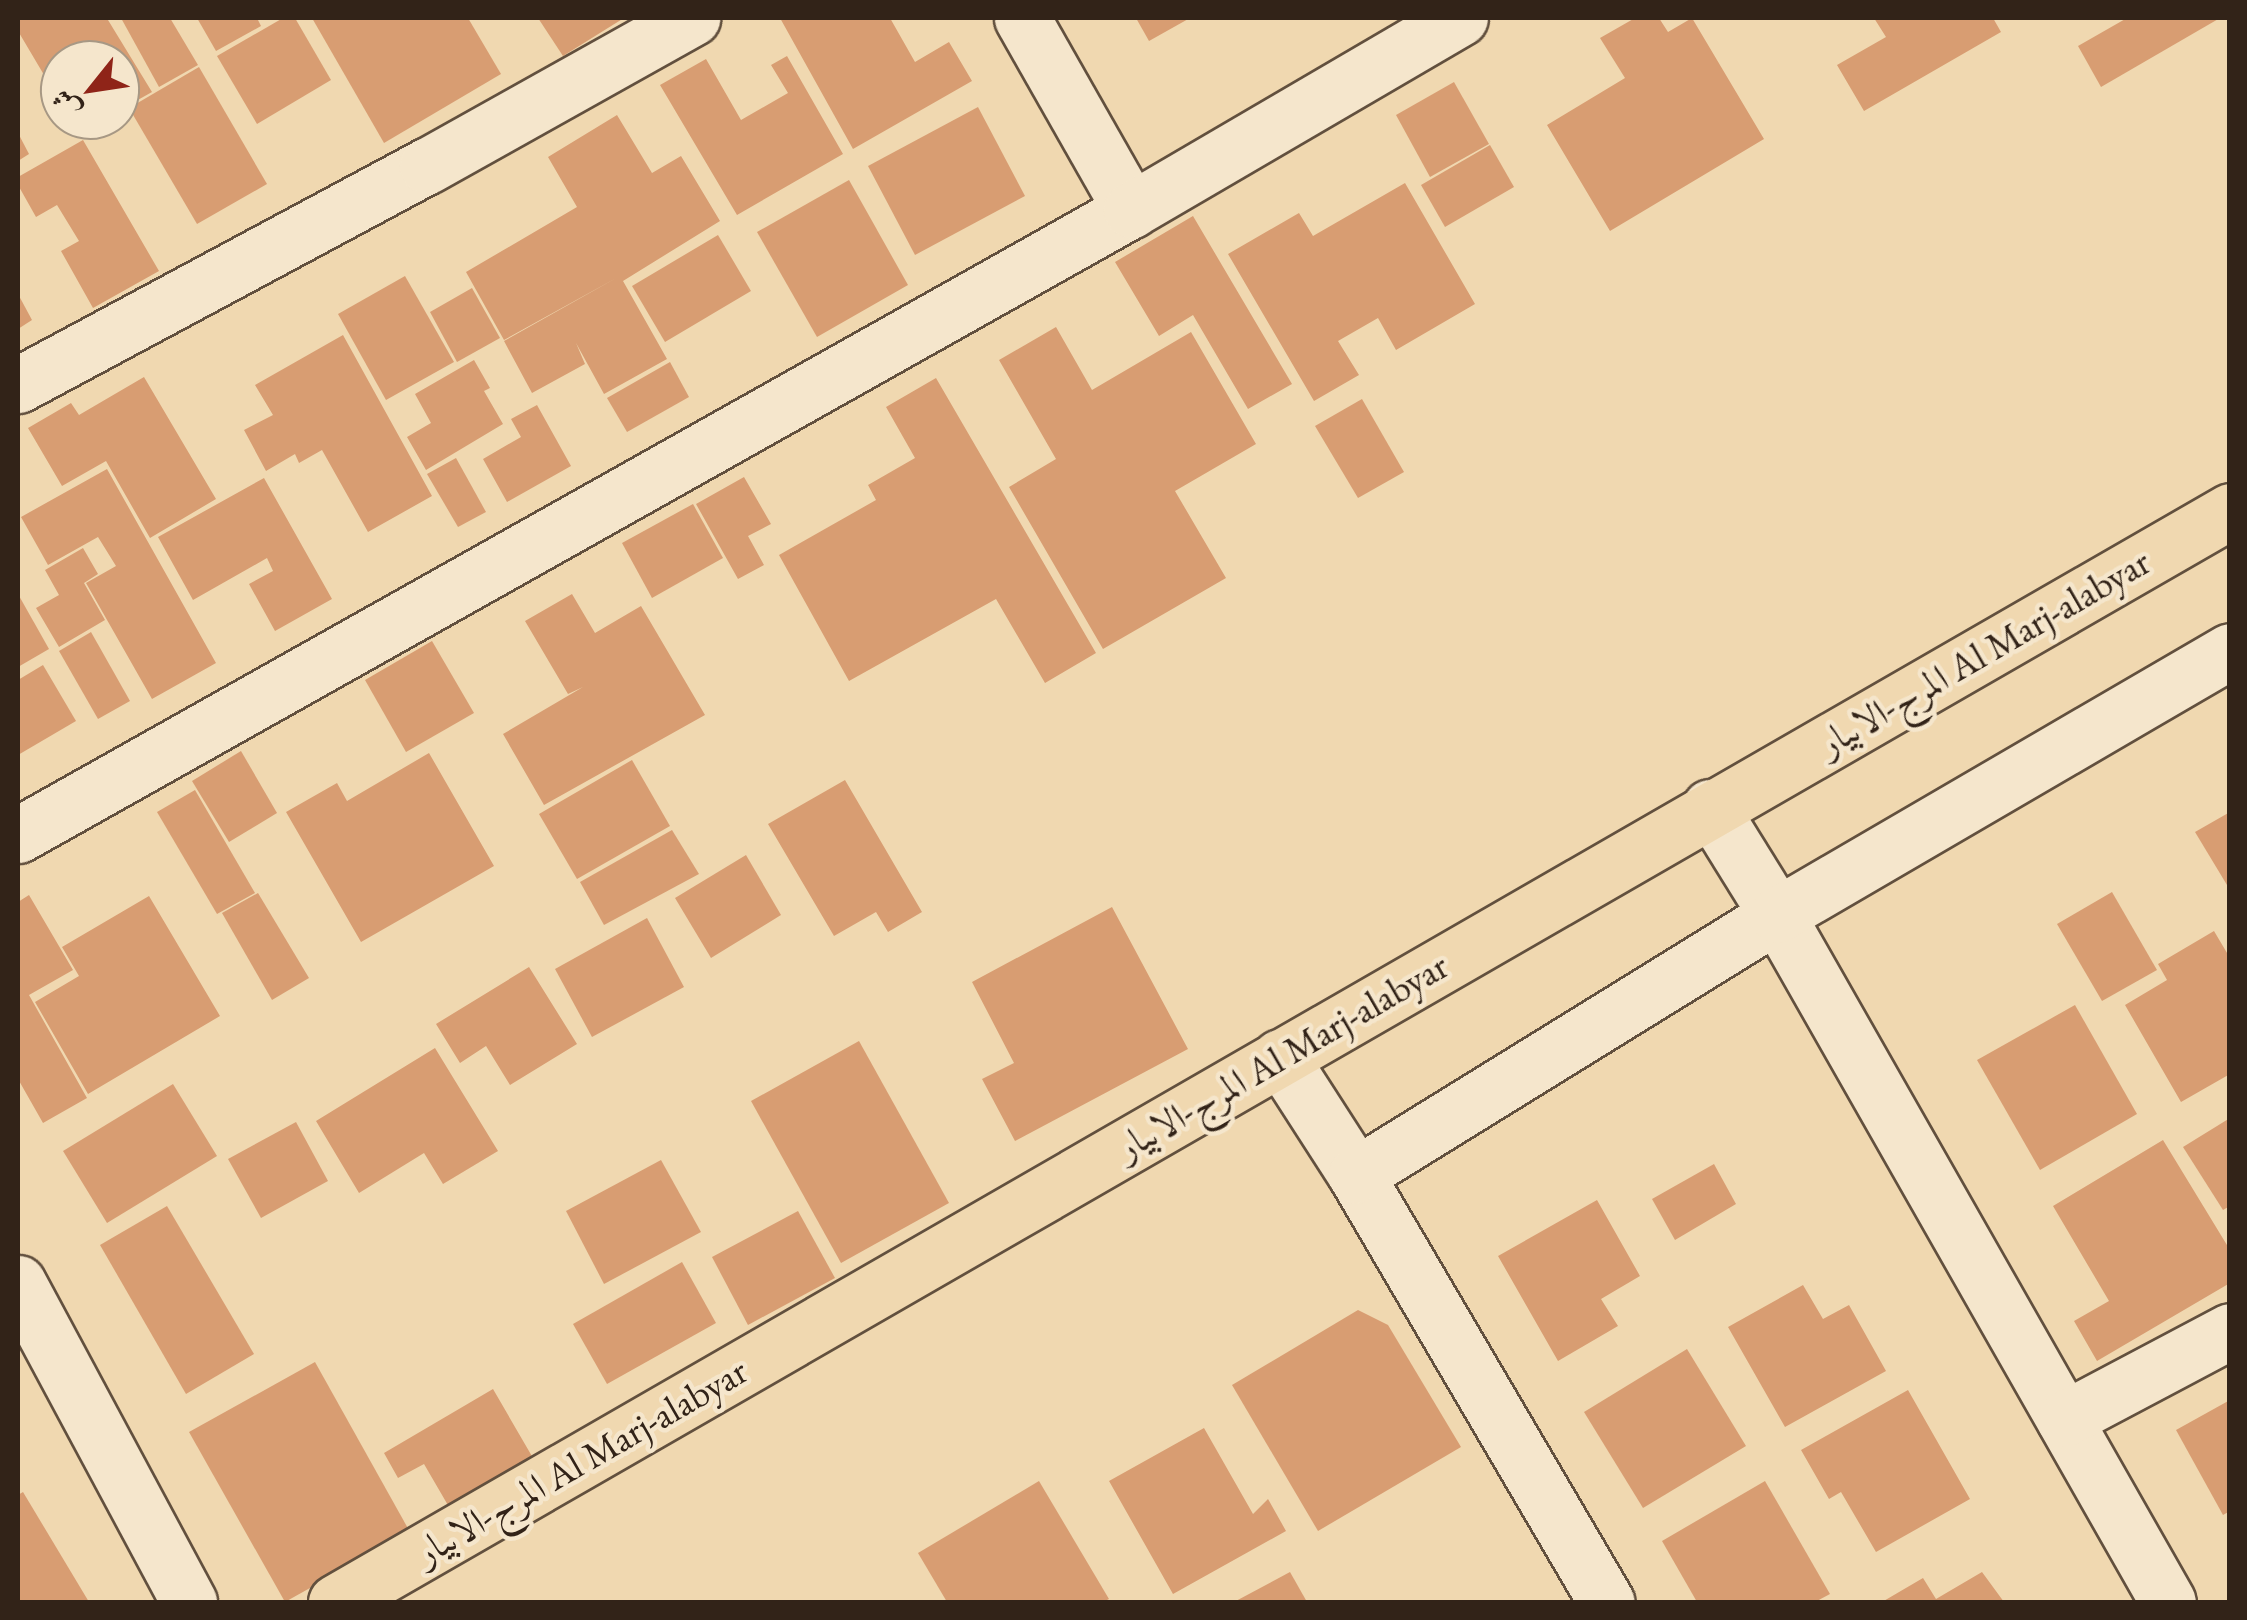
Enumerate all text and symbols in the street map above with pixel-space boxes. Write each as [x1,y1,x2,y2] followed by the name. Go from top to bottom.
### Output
[40,40,140,140] north arrow
[43,83,88,125] text: ش
[1810,538,2158,766] street label: المرج-الابيار Al Marj-alabyar
[1108,942,1456,1170] street label: المرج-الابيار Al Marj-alabyar
[407,1347,755,1575] street label: المرج-الابيار Al Marj-alabyar

